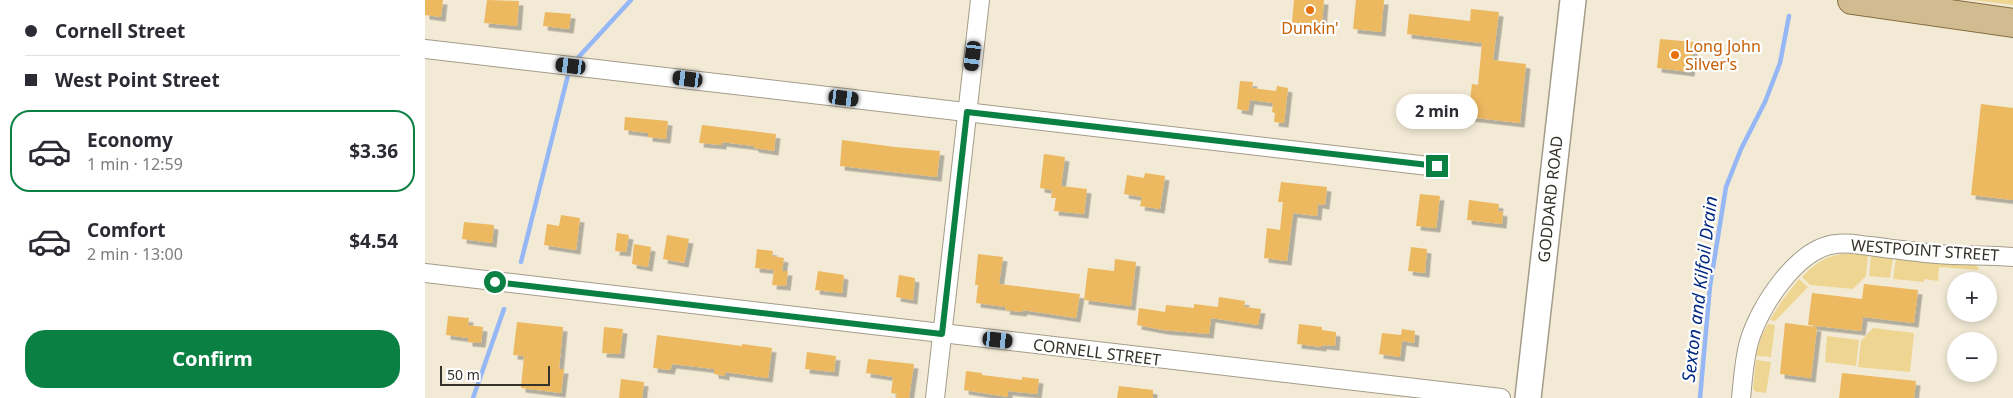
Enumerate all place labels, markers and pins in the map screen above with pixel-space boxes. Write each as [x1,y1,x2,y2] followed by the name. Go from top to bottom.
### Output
[1304,4,1316,16] marker: Dunkin'
[1281,17,1339,39] place label: Dunkin'
[1685,35,1761,75] place label: Long John Silver's
[1669,49,1681,61] marker: Long John Silver's

